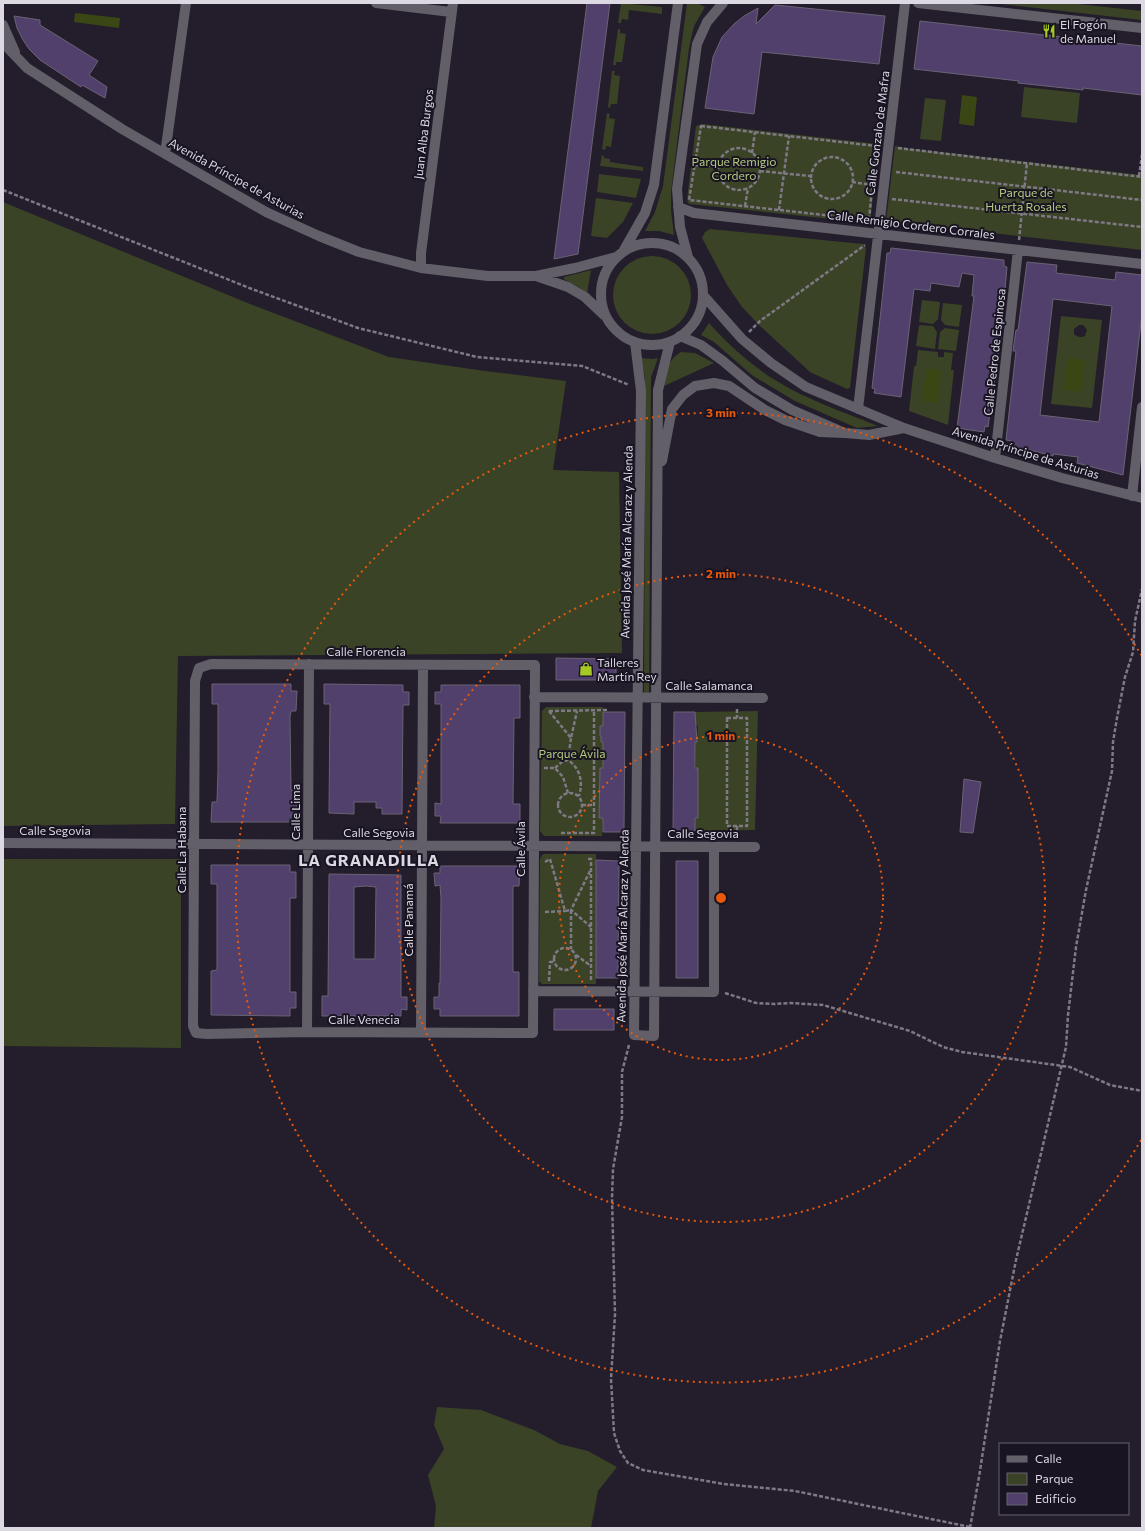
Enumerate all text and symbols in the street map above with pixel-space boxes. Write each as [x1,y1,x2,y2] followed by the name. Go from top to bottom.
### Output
[1060,17,1116,45] place label: El Fogón de Manuel
[1041,23,1057,39] restaurant icon: El Fogón de Manuel
[862,70,892,196] street label: Calle Gonzalo de Mafra
[411,88,436,180] street label: Juan Alba Burgos
[167,135,307,221] street label: Avenida Príncipe de Asturias
[691,154,777,182] park label: Parque Remigio Cordero
[985,185,1067,213] park label: Parque de Huerta Rosales
[826,207,996,241] street label: Calle Remigio Cordero Corrales
[980,288,1008,416] street label: Calle Pedro de Espinosa
[706,405,736,419] text: 3 min
[951,423,1101,481] street label: Avenida Príncipe de Asturias
[617,445,636,639] street label: Avenida José María Alcaraz y Alenda
[706,566,736,580] text: 2 min
[326,644,406,658] street label: Calle Florencia
[597,655,657,683] place label: Talleres Martín Rey
[578,661,594,677] shop icon: Talleres Martín Rey
[665,678,753,692] street label: Calle Salamanca
[707,728,735,742] text: 1 min
[538,746,606,760] park label: Parque Ávila
[288,784,302,840] street label: Calle Lima
[174,807,188,893] street label: Calle La Habana
[513,821,527,877] street label: Calle Ávila
[19,823,91,837] street label: Calle Segovia
[343,825,415,839] street label: Calle Segovia
[667,826,739,840] street label: Calle Segovia
[613,829,632,1023] street label: Avenida José María Alcaraz y Alenda
[298,850,440,869] district label: LA GRANADILLA
[401,884,415,956] street label: Calle Panamá
[714,891,728,905] centre of rings
[328,1012,400,1026] street label: Calle Venecia
[999,1443,1129,1515] legend
[1035,1451,1062,1465] text: Calle
[1035,1471,1073,1485] text: Parque
[1035,1491,1076,1505] text: Edificio

